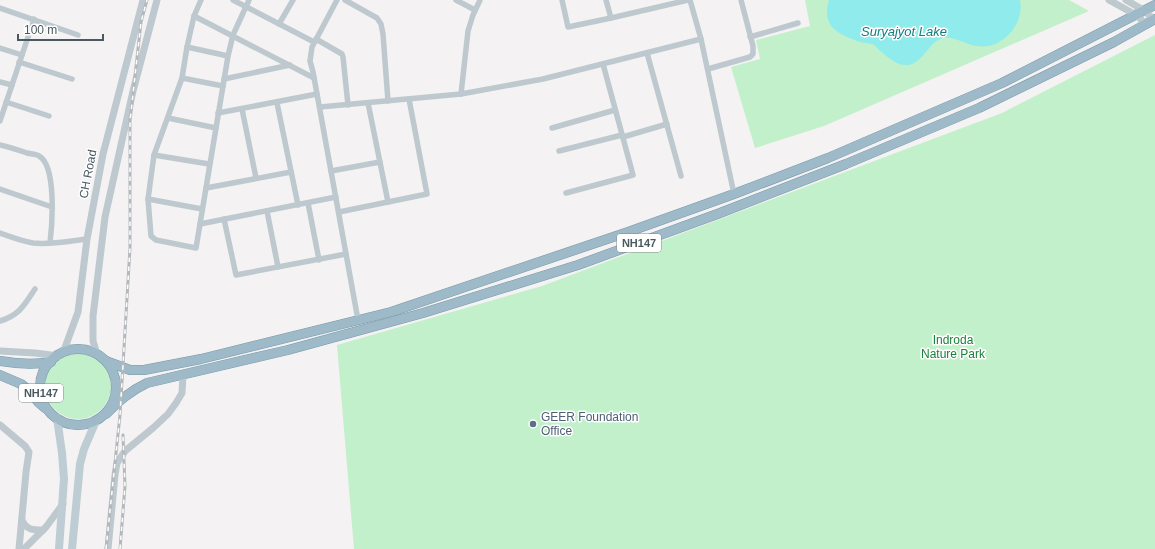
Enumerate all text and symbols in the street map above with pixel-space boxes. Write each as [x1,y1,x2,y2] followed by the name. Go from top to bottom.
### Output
[18,16,103,42] scale bar
[24,23,57,37] text: 100 m
[861,24,947,39] water label: Suryajyot Lake
[76,148,100,200] street label: CH Road
[617,234,661,252] road number: NH147
[921,333,986,361] park label: Indroda Nature Park
[19,384,63,402] road number: NH147
[541,410,638,438] place label: GEER Foundation Office
[528,419,538,429] marker: GEER Foundation Office

